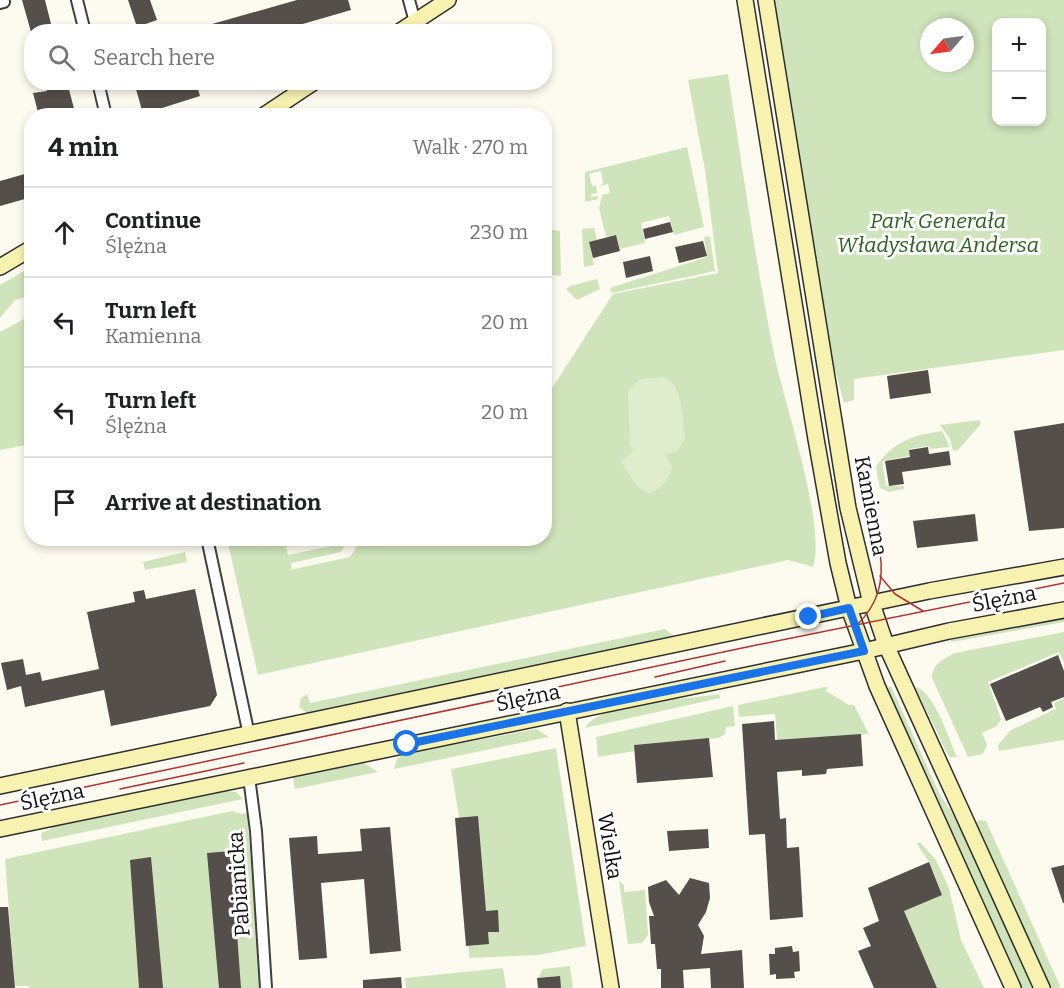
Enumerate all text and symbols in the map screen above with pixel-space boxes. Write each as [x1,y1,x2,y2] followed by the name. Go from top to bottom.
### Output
[920,18,974,72] north arrow
[992,18,1046,126] map controls
[992,18,1046,72] button: +
[24,24,552,90] search box
[45,41,78,74] icon: search
[93,44,215,71] text: Search here
[992,72,1046,126] button: −
[48,132,118,163] text: 4 min
[413,135,528,159] text: Walk · 270 m
[105,207,201,234] text: Continue
[837,208,1039,258] park label: Park Generała Władysława Andersa
[48,216,81,249] icon: ahead
[470,220,528,244] text: 230 m
[105,234,167,258] text: Ślężna
[105,297,197,324] text: Turn left
[48,306,81,339] icon: left
[481,310,528,334] text: 20 m
[105,324,202,348] text: Kamienna
[105,387,197,414] text: Turn left
[48,396,81,429] icon: left
[481,400,528,424] text: 20 m
[105,414,167,438] text: Ślężna
[849,454,894,559] street label: Kamienna
[48,486,81,519] icon: arrive
[105,489,321,516] text: Arrive at destination
[970,580,1039,618] street label: Ślężna
[795,603,821,629] route end
[493,678,563,717] street label: Ślężna
[393,730,419,756] route start
[17,777,87,816] street label: Ślężna
[592,811,628,882] street label: Wielka
[222,830,256,938] street label: Pabianicka

